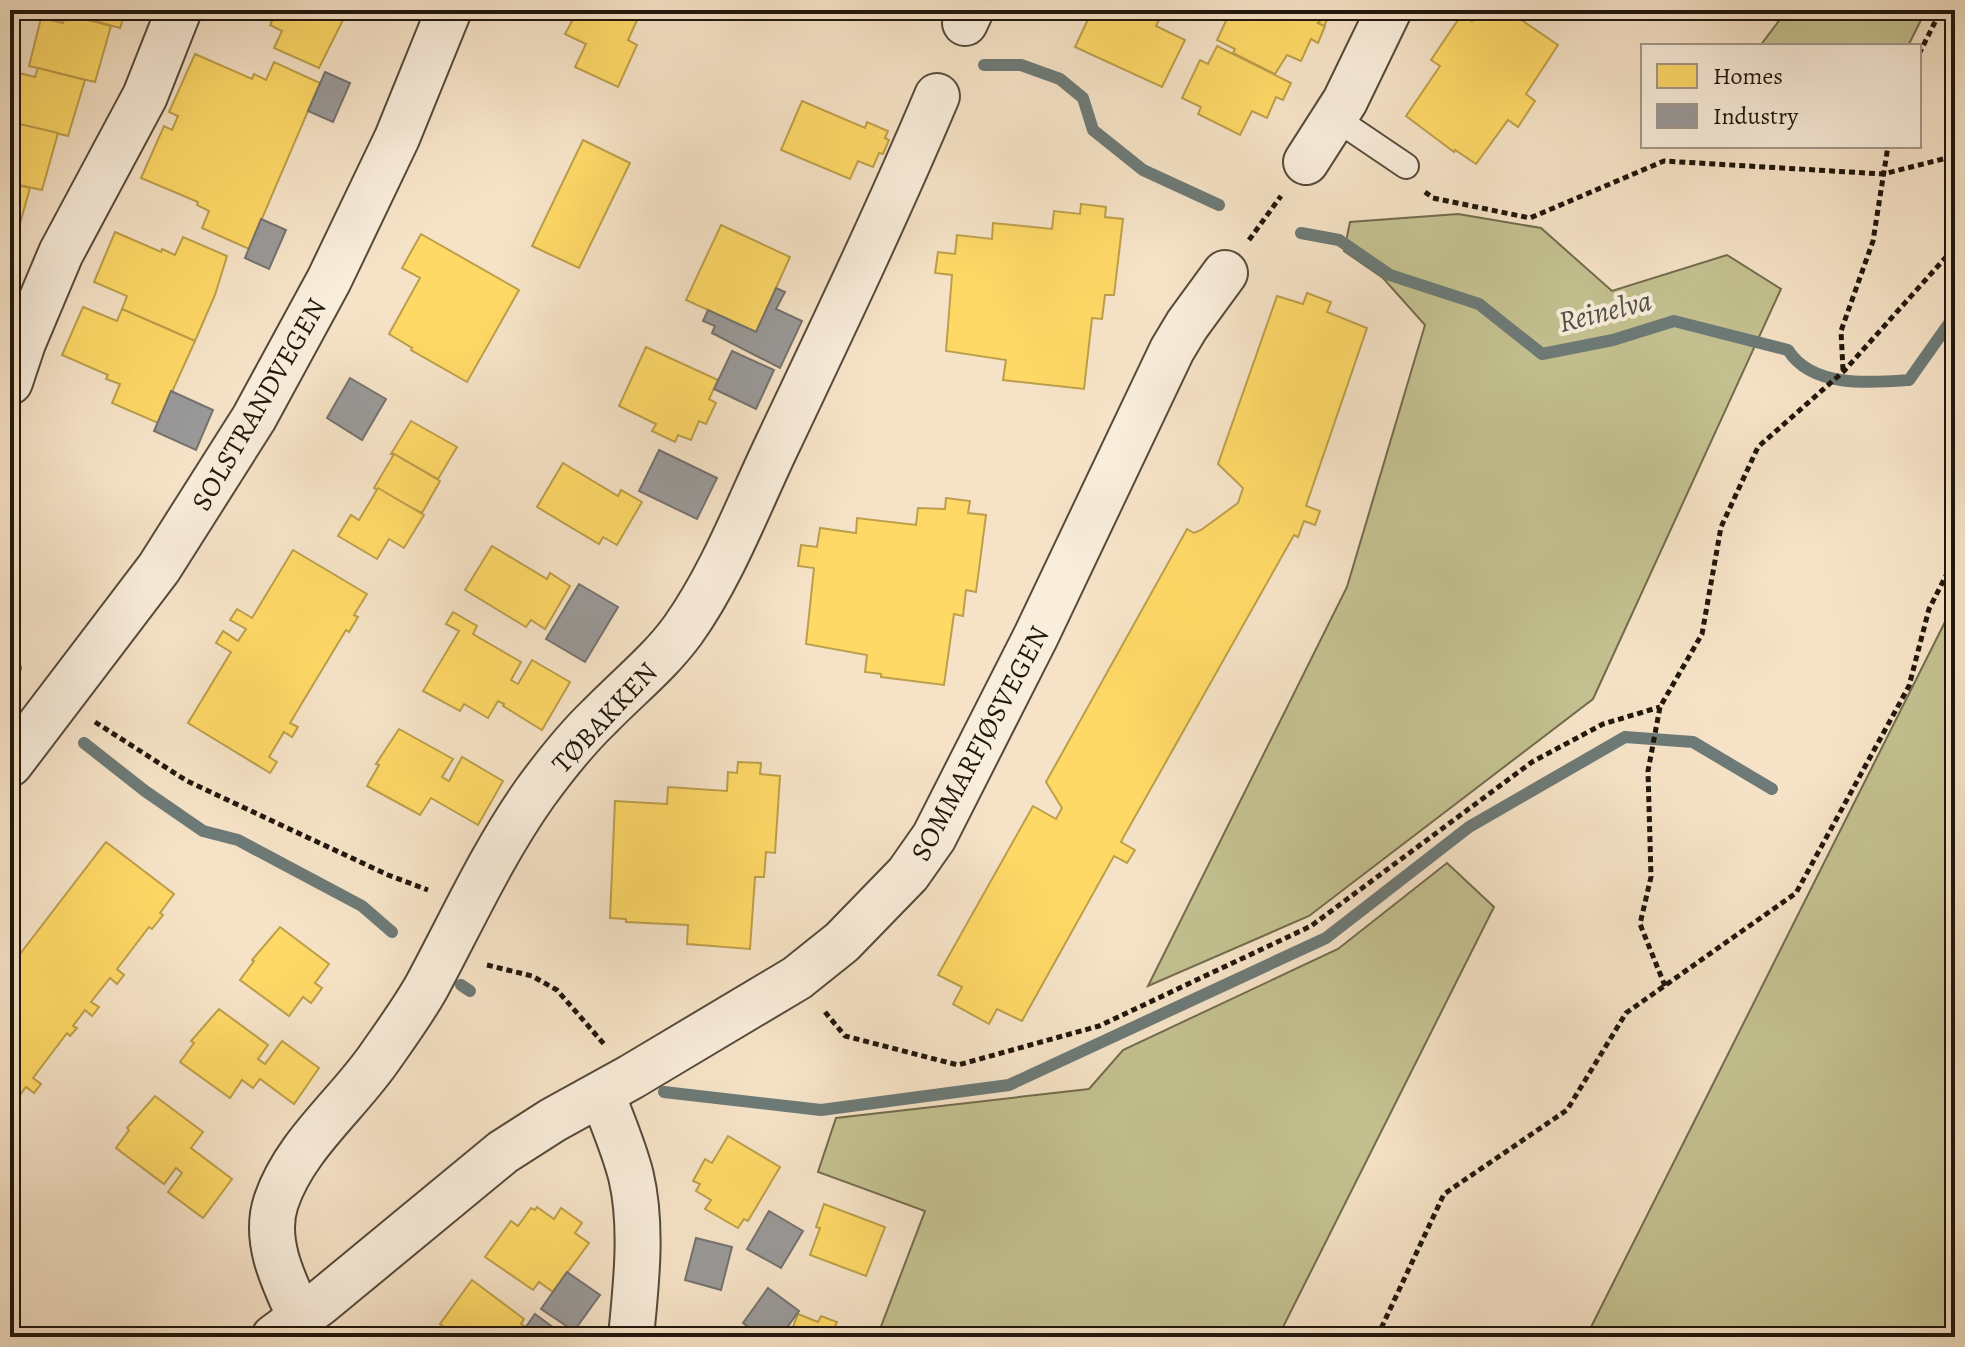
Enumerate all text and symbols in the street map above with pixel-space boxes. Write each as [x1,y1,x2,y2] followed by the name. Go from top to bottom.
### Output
[1641,44,1921,148] legend
[1713,60,1783,92] text: Homes
[1713,100,1799,132] text: Industry
[1554,280,1656,342] water label: Reinelva
[183,291,335,518] street label: SOLSTRANDVEGEN
[902,619,1058,868] street label: SOMMARFJØSVEGEN
[543,654,666,782] street label: TØBAKKEN

